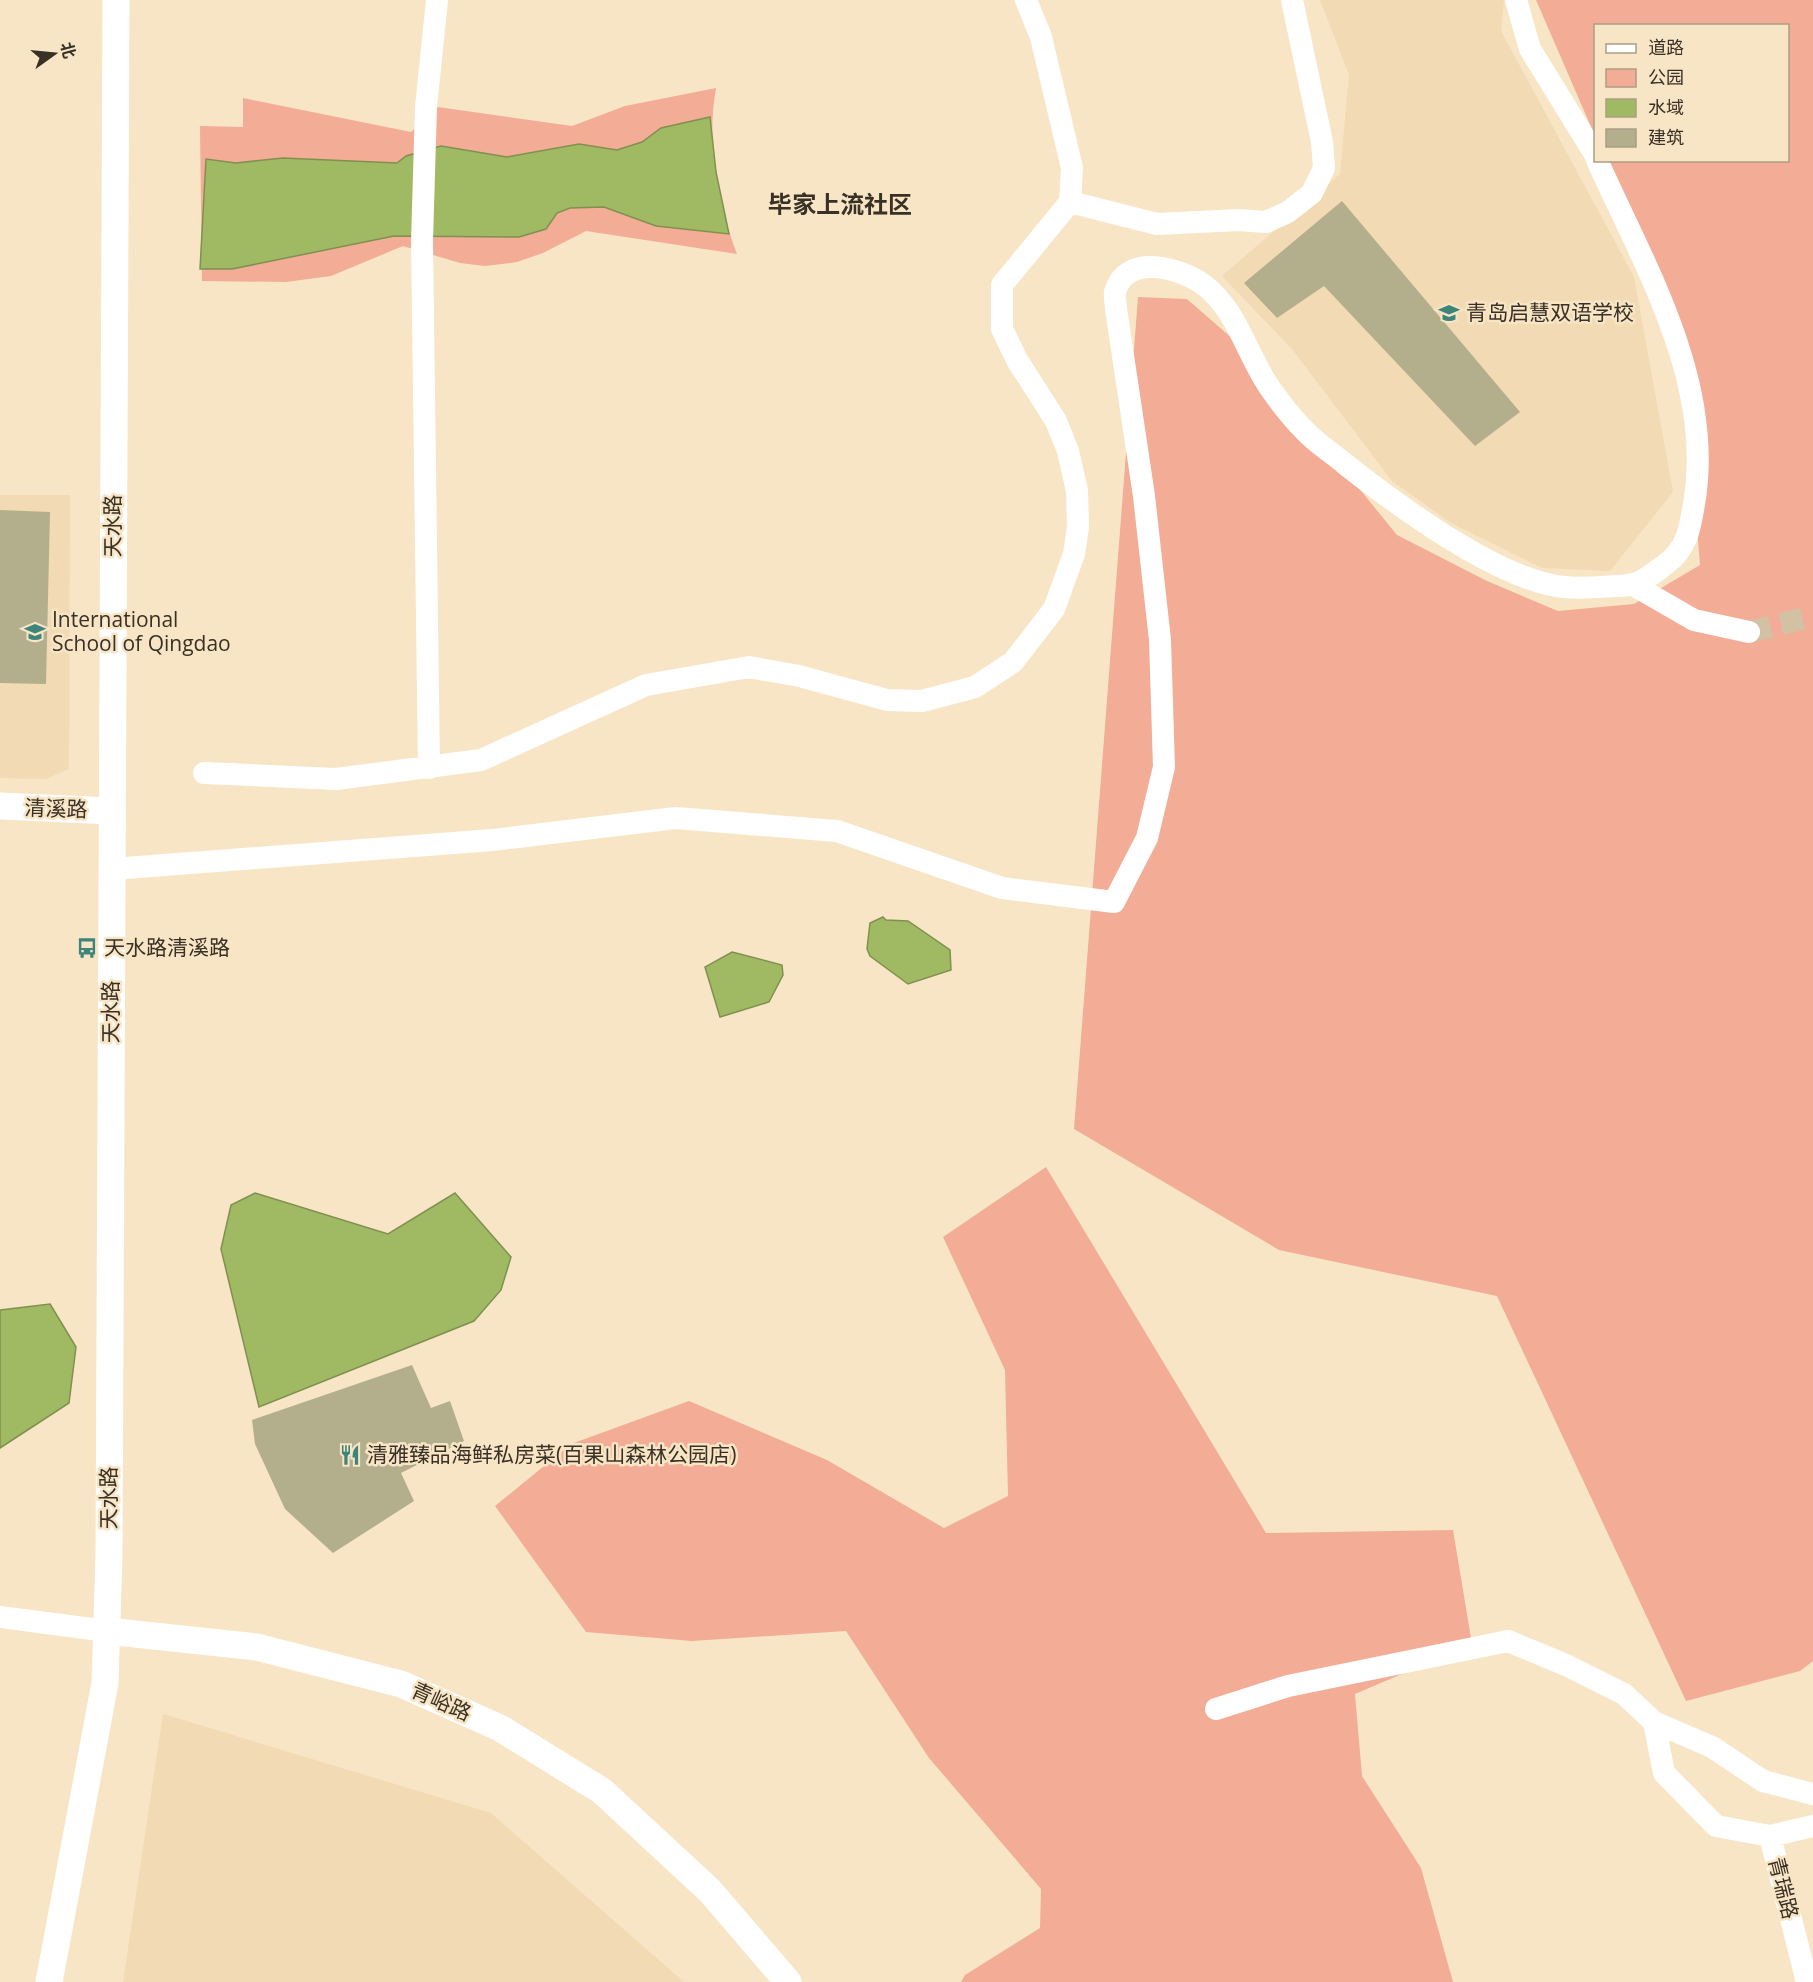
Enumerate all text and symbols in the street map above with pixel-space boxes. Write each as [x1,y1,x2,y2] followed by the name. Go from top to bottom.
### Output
[24,24,84,84] north arrow
[1594,24,1789,162] legend
[1648,35,1684,59] text: 道路
[56,40,81,61] text: 北
[1648,65,1684,89] text: 公园
[1648,95,1684,119] text: 水域
[1648,125,1684,149] text: 建筑
[768,187,912,220] district label: 毕家上流社区
[1466,298,1634,326] place label: 青岛启慧双语学校
[1437,301,1461,325] school or university icon: 青岛启慧双语学校
[98,495,126,558] street label: 天水路
[52,605,231,657] place label: International School of Qingdao
[23,620,47,644] school or university icon: International School of Qingdao
[24,793,88,823] street label: 清溪路
[104,933,230,961] place label: 天水路清溪路
[75,936,99,960] bus stop icon: 天水路清溪路
[96,981,124,1044] street label: 天水路
[367,1440,736,1468] place label: 清雅臻品海鲜私房菜(百果山森林公园店)
[338,1443,362,1467] restaurant icon: 清雅臻品海鲜私房菜(百果山森林公园店)
[94,1467,122,1530] street label: 天水路
[407,1675,476,1727] street label: 青峪路
[1763,1854,1805,1922] street label: 青瑞路

